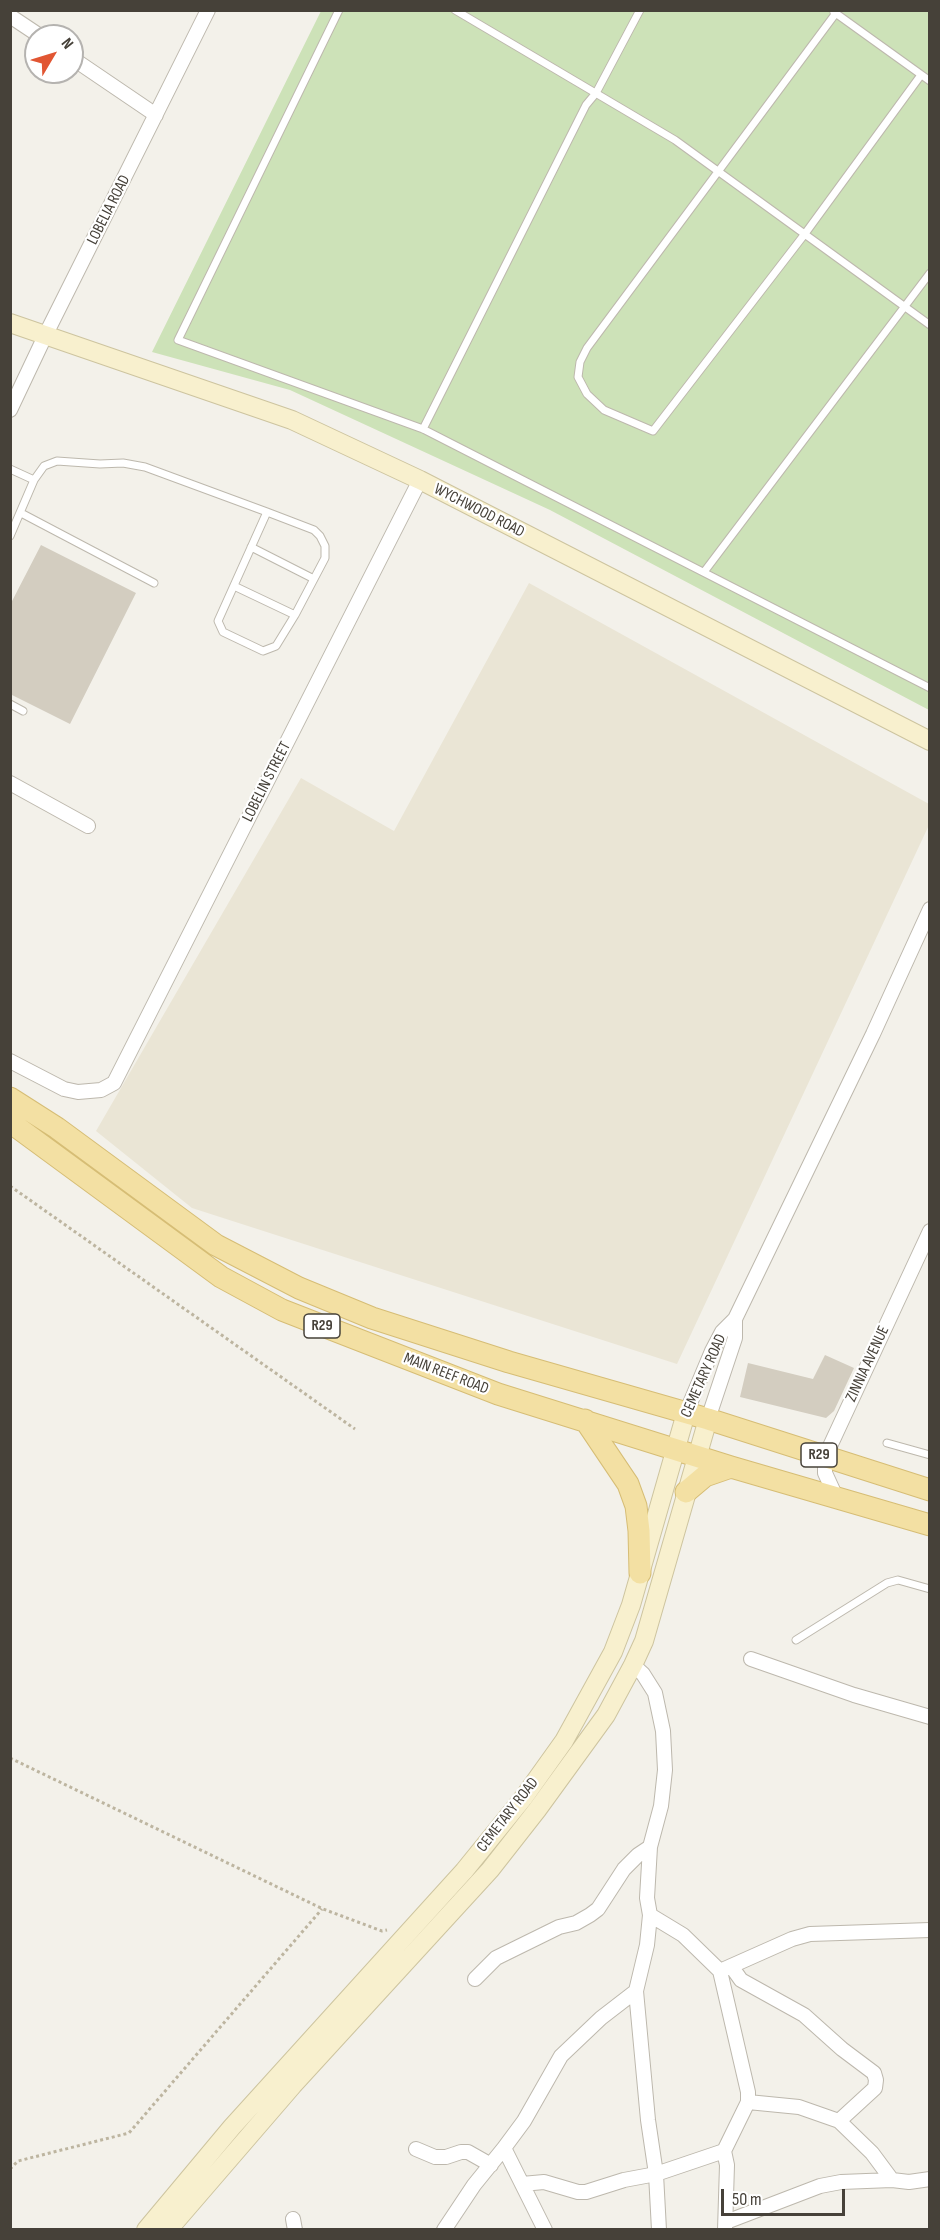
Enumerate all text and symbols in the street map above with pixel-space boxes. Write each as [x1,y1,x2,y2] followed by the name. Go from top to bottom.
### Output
[24,24,84,84] north arrow
[57,35,77,53] text: N
[83,172,135,248] street label: LOBELIA ROAD
[431,480,527,542] street label: WYCHWOOD ROAD
[239,739,295,825] street label: LOBELIN STREET
[304,1314,340,1338] road number: R29
[842,1323,894,1405] street label: ZINNIA AVENUE
[677,1331,731,1421] street label: CEMETARY ROAD
[401,1349,491,1399] street label: MAIN REEF ROAD
[801,1443,837,1467] road number: R29
[473,1774,543,1856] street label: CEMETARY ROAD
[724,2177,848,2215] scale bar
[732,2189,762,2210] text: 50 m

